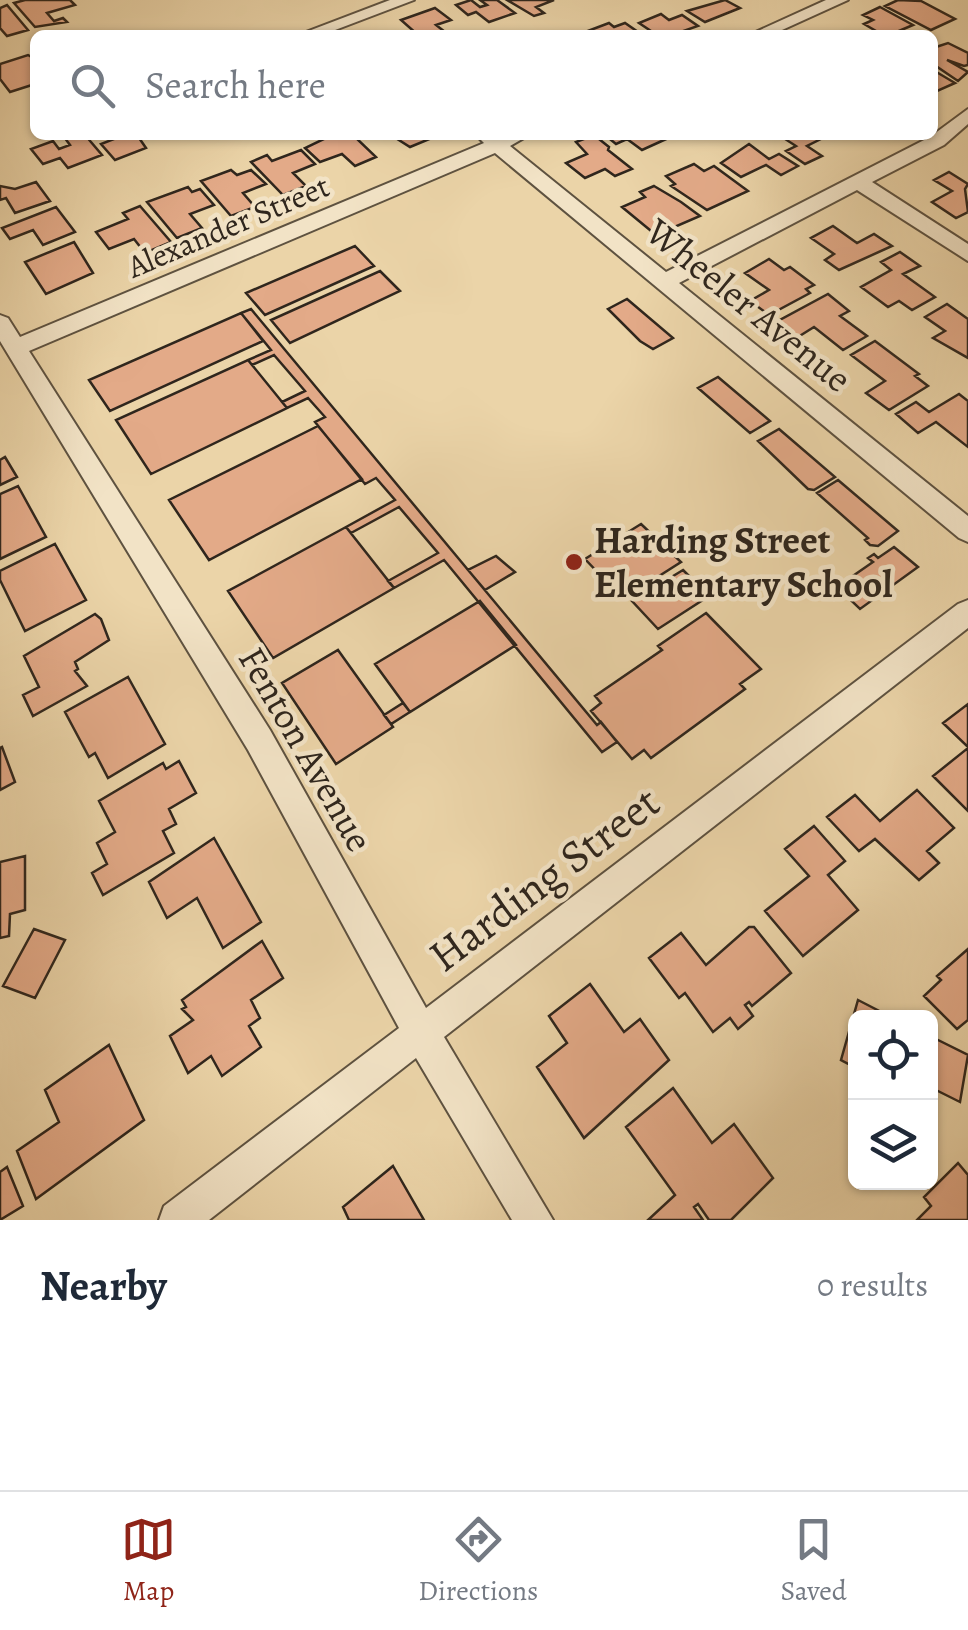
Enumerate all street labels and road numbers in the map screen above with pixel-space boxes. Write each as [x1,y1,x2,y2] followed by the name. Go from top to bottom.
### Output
[119,164,336,289] street label: Alexander Street
[634,205,863,404] street label: Wheeler Avenue
[226,637,386,861] street label: Fenton Avenue
[416,772,672,986] street label: Harding Street

